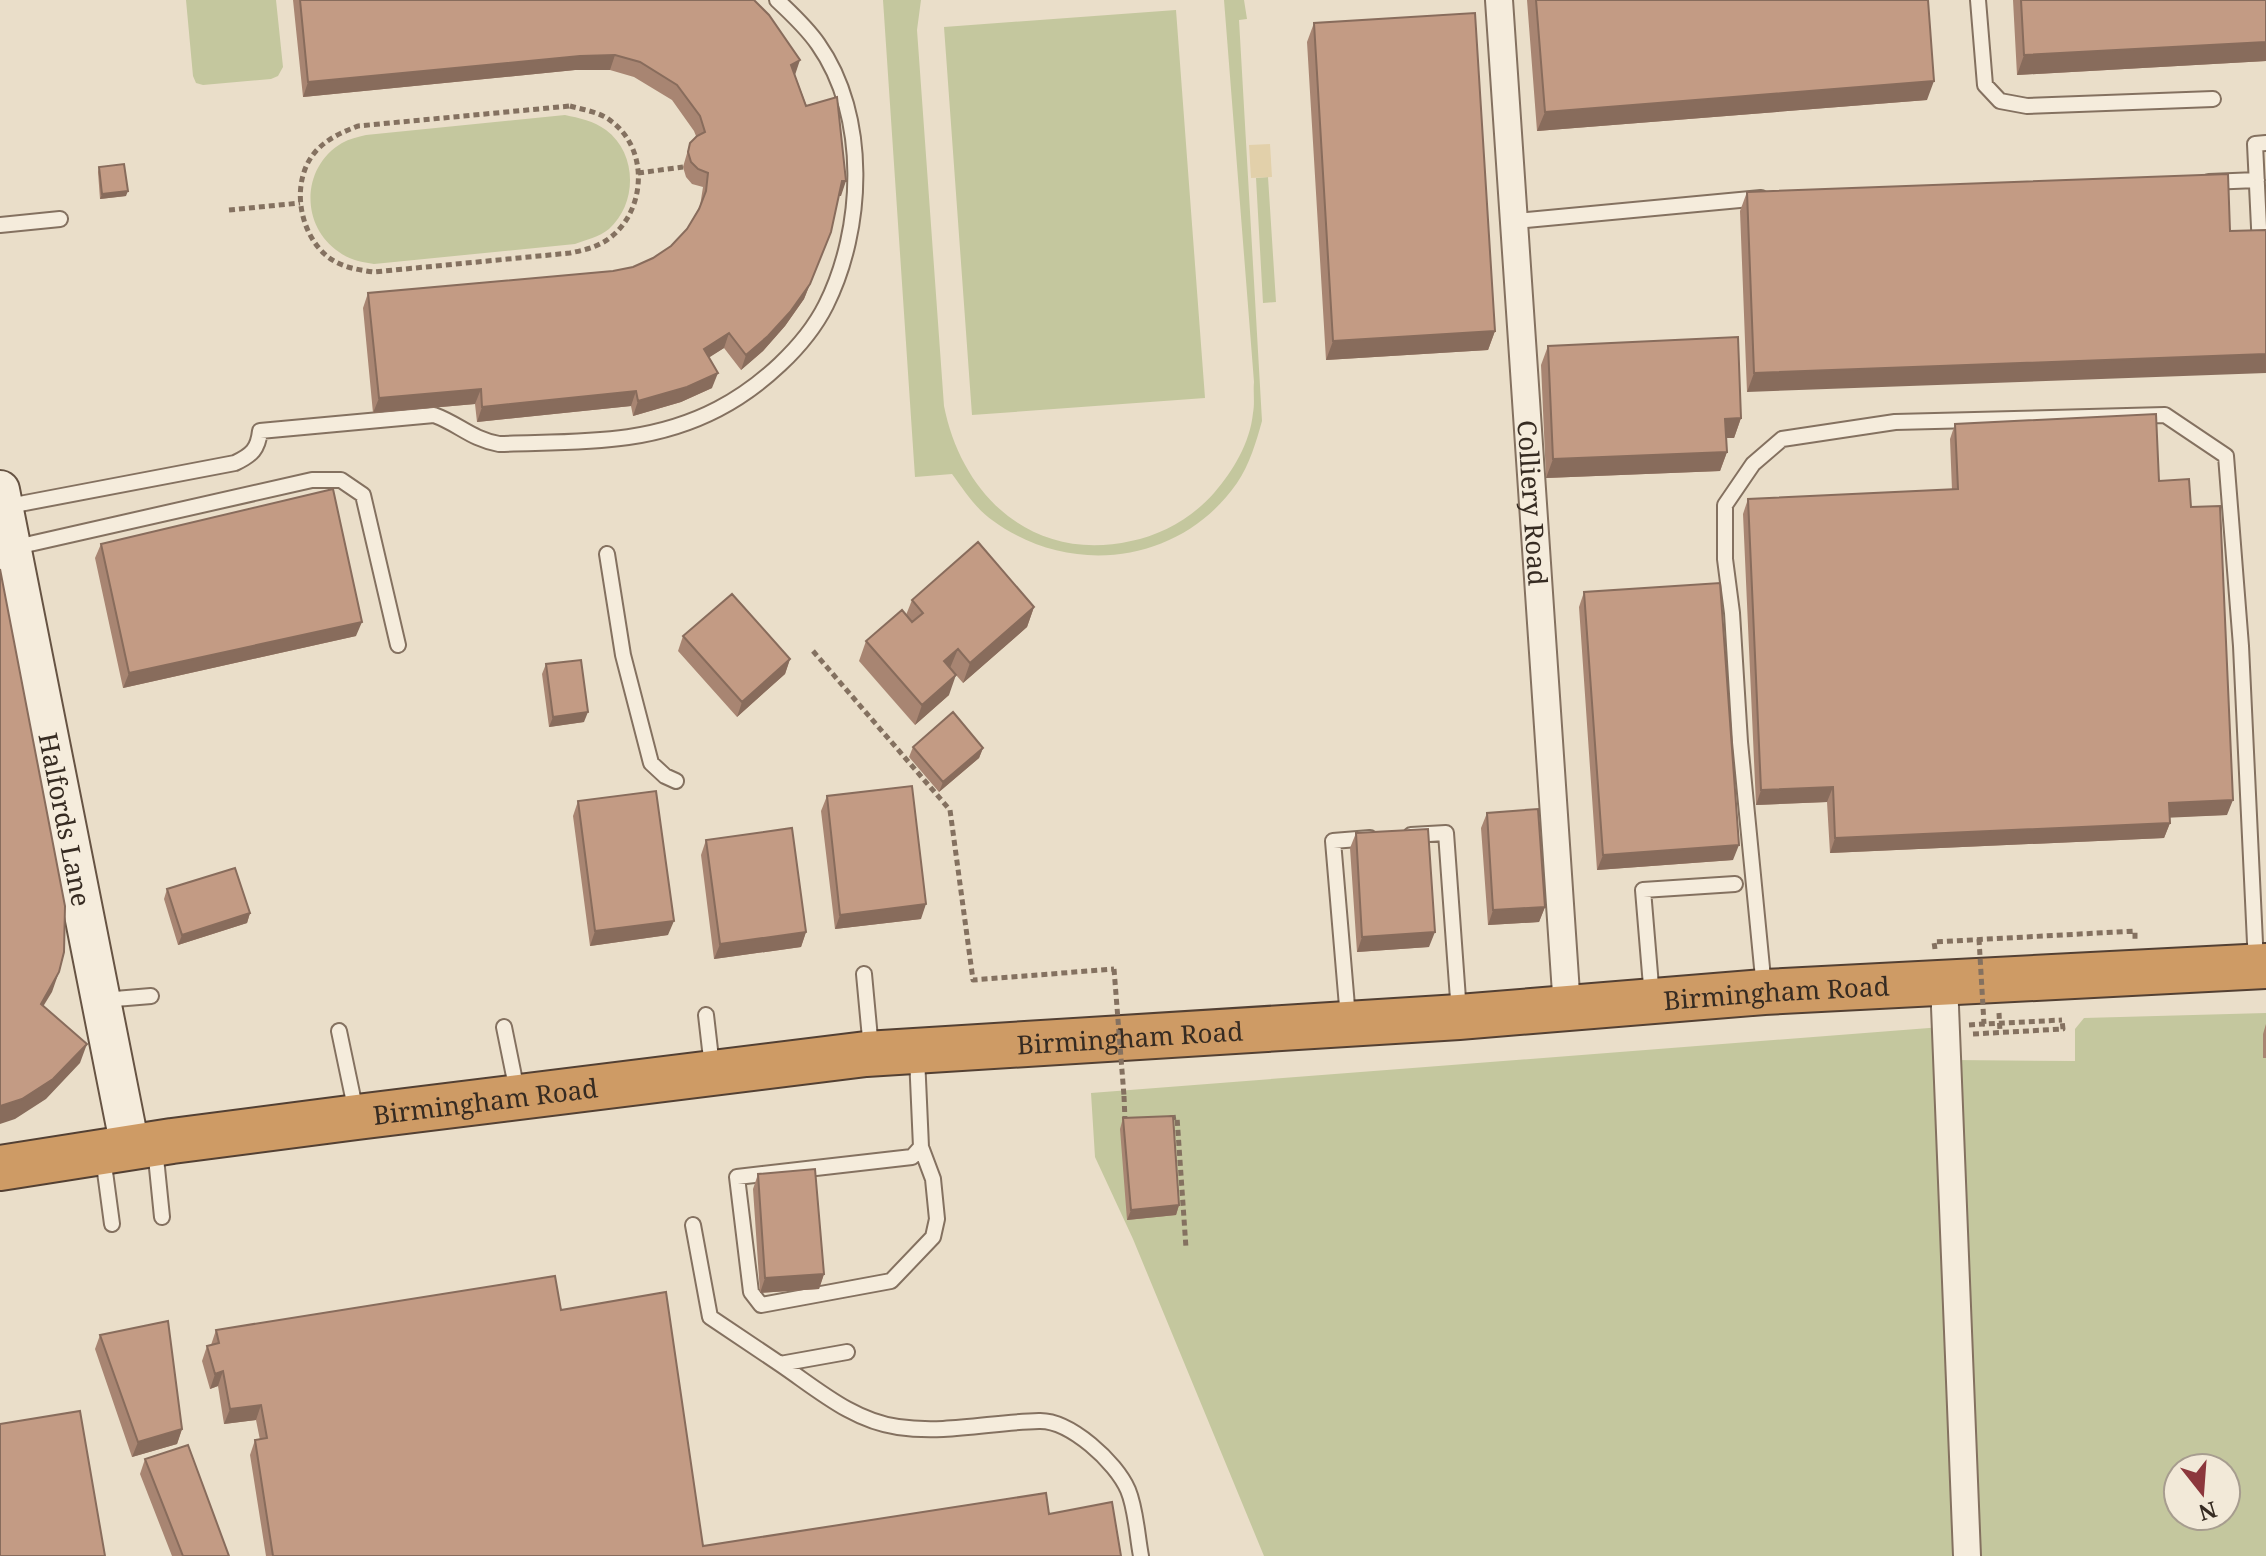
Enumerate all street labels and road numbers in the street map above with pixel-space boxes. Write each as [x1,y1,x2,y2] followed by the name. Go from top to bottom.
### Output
[1509,419,1556,587] street label: Colliery Road
[30,730,100,910] street label: Halfords Lane
[1662,968,1890,1018] street label: Birmingham Road
[1016,1013,1244,1063] street label: Birmingham Road
[371,1069,600,1133] street label: Birmingham Road

